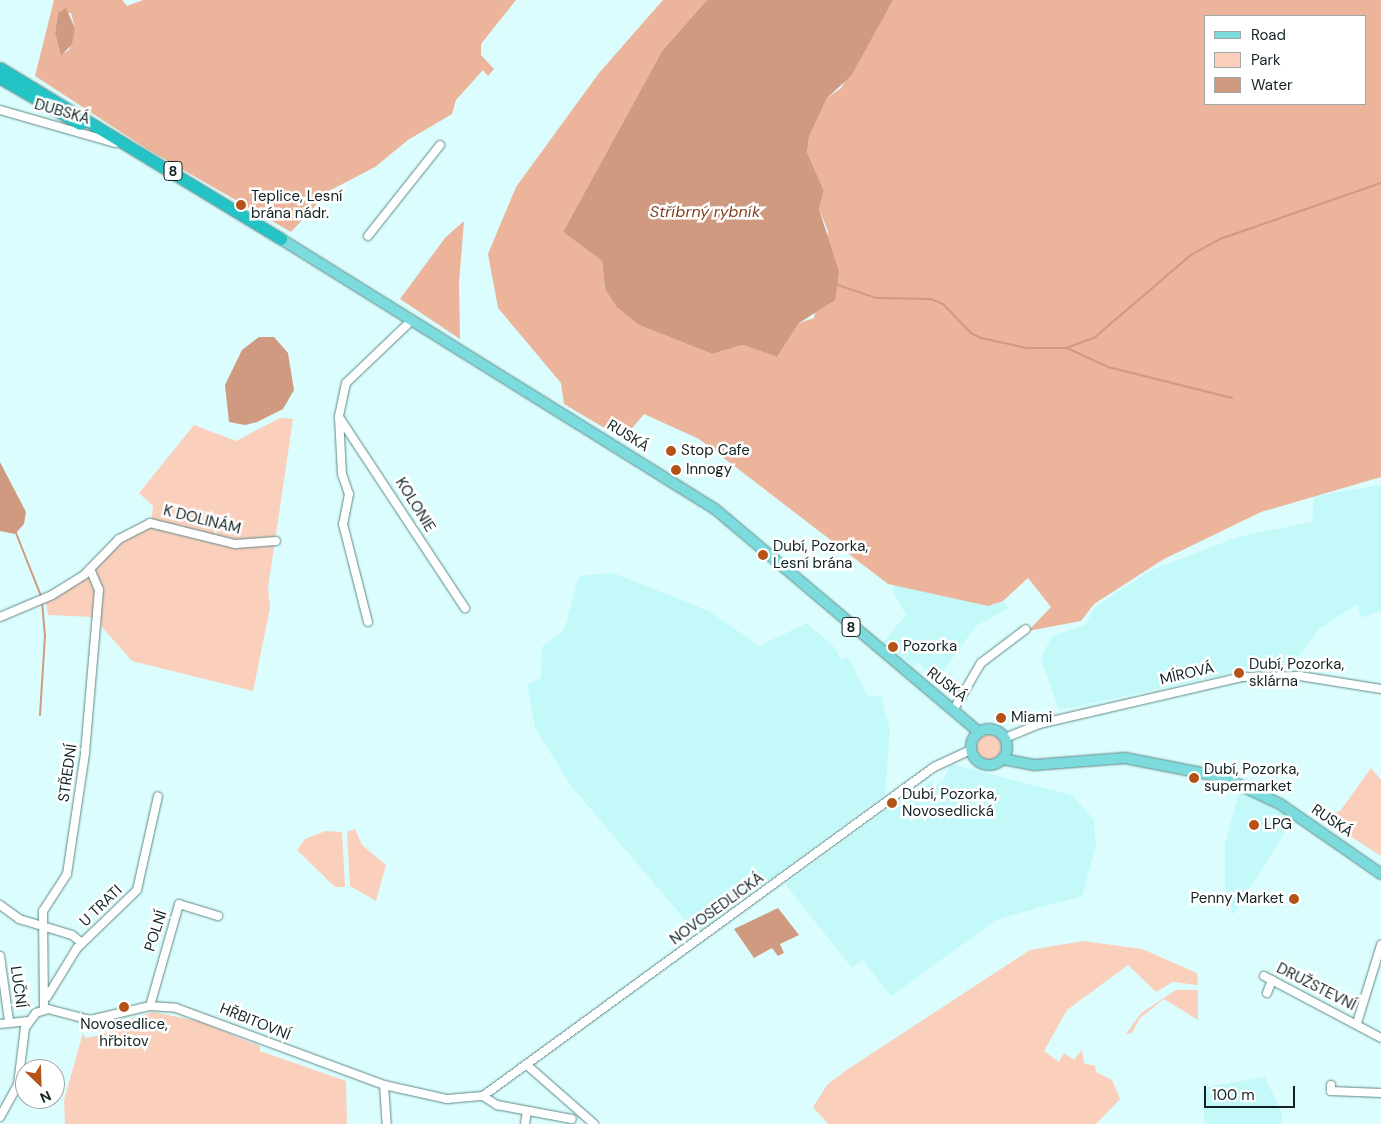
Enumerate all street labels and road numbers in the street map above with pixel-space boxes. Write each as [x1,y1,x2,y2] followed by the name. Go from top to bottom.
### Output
[32,96,92,128] street label: DUBSKÁ
[163,160,183,182] road number: 8
[604,416,652,456] street label: RUSKÁ
[391,475,439,535] street label: KOLONIE
[161,502,243,538] street label: K DOLINÁM
[841,616,861,638] road number: 8
[1158,659,1216,689] street label: MÍROVÁ
[923,664,971,706] street label: RUSKÁ
[55,743,81,803] street label: STŘEDNÍ
[1308,801,1356,841] street label: RUSKÁ
[667,869,767,949] street label: NOVOSEDLICKÁ
[76,882,126,930] street label: U TRATI
[141,908,171,954] street label: POLNÍ
[1273,959,1359,1015] street label: DRUŽSTEVNÍ
[6,965,30,1009] street label: LUČNÍ
[217,1000,293,1044] street label: HŘBITOVNÍ

